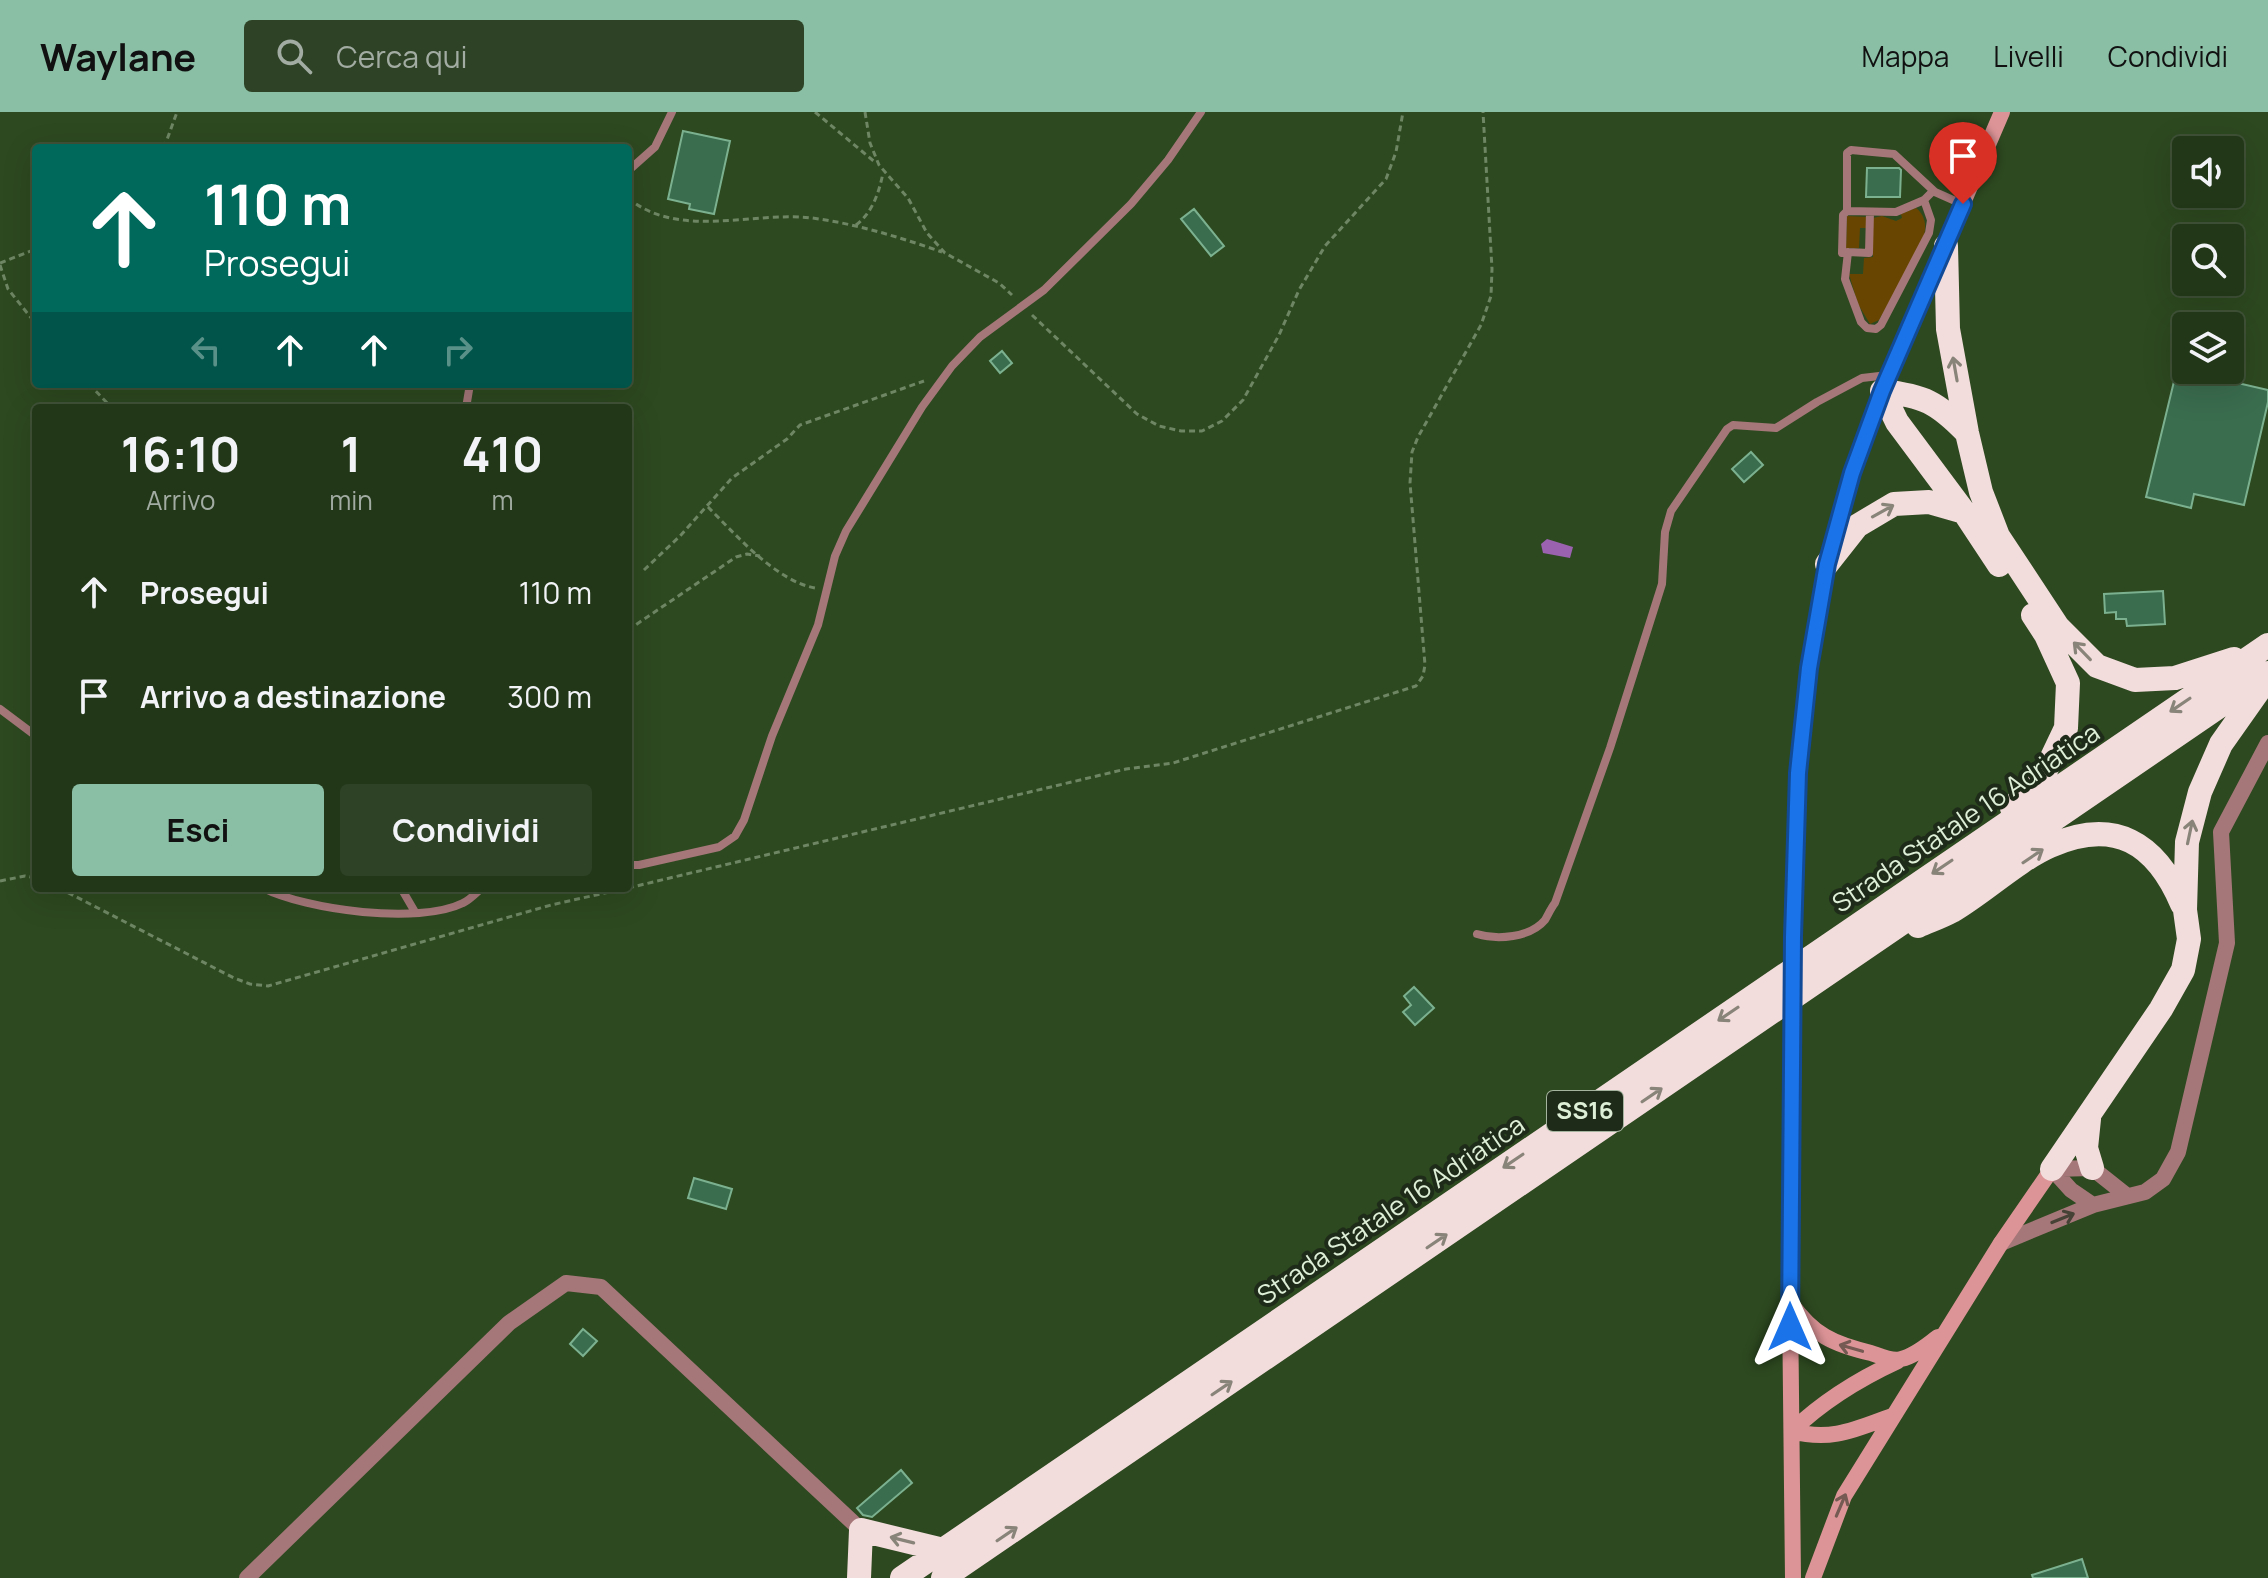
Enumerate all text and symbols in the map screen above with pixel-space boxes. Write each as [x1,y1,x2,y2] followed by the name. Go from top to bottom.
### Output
[244,20,804,92] search box
[40,30,196,82] text: Waylane
[272,34,316,78] icon: search
[336,36,468,77] text: Cerca qui
[1862,37,1949,75] text: Mappa
[1993,37,2064,75] text: Livelli
[2108,37,2228,75] text: Condividi
[1929,122,1997,204] pin
[1941,134,1985,178] icon: arrive
[2172,136,2244,384] map controls
[2172,136,2244,208] button: sound
[204,165,351,242] text: 110 m
[72,176,176,280] icon: ahead
[2172,224,2244,296] button: search
[204,238,351,287] text: Prosegui
[2172,312,2244,384] button: layers
[184,328,228,372] icon: left
[268,328,312,372] icon: ahead
[352,328,396,372] icon: ahead
[436,328,480,372] icon: right
[1946,356,1961,382] one-way arrow
[121,421,241,486] text: 16:10
[341,421,362,486] text: 1
[462,421,543,486] text: 410
[146,482,215,518] text: Arrivo
[329,482,373,518] text: min
[491,482,513,518] text: m
[1871,503,1894,519] one-way arrow
[72,570,116,614] icon: ahead
[140,572,269,613] text: Prosegui
[519,572,592,613] text: 110 m
[2073,642,2092,661] one-way arrow
[72,674,116,718] icon: arrive
[140,676,446,717] text: Arrivo a destinazione
[507,676,592,717] text: 300 m
[2170,697,2192,713] one-way arrow
[1825,714,2106,920] street label: Strada Statale 16 Adriatica
[72,784,324,876] button: Esci
[340,784,592,876] button: Condividi
[2183,820,2198,846] one-way arrow
[2022,848,2044,865] one-way arrow
[1932,859,1954,875] one-way arrow
[1717,1006,1739,1022] one-way arrow
[1640,1087,1662,1103] one-way arrow
[1547,1091,1623,1131] road number: SS16
[1250,1106,1531,1312] street label: Strada Statale 16 Adriatica
[1503,1152,1525,1169] one-way arrow
[2050,1209,2075,1224] one-way arrow
[1425,1233,1448,1249] one-way arrow
[1748,1285,1832,1369] position arrow
[1838,1340,1864,1355] one-way arrow
[1211,1379,1233,1396] one-way arrow
[1834,1493,1849,1518] one-way arrow
[996,1526,1018,1542] one-way arrow
[890,1532,915,1547] one-way arrow

